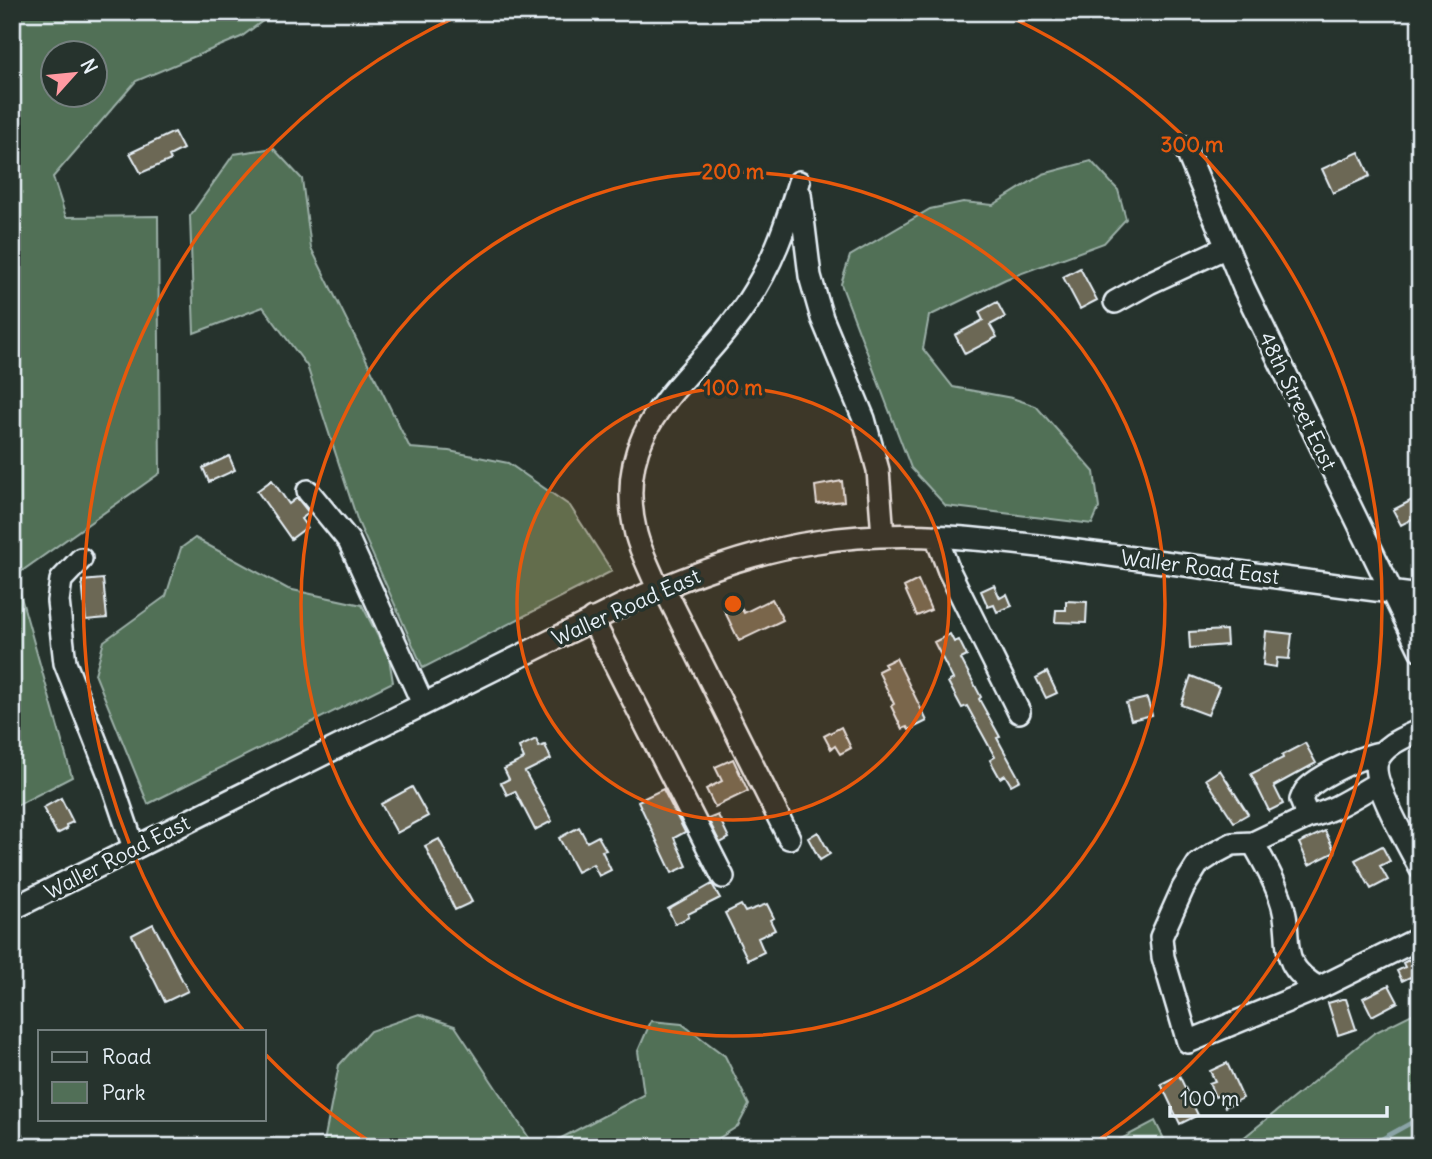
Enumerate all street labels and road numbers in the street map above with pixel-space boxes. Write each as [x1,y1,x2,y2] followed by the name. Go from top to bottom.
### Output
[1253,328,1343,474] street label: 48th Street East
[1119,544,1281,590] street label: Waller Road East
[548,562,704,652] street label: Waller Road East
[40,809,194,905] street label: Waller Road East

